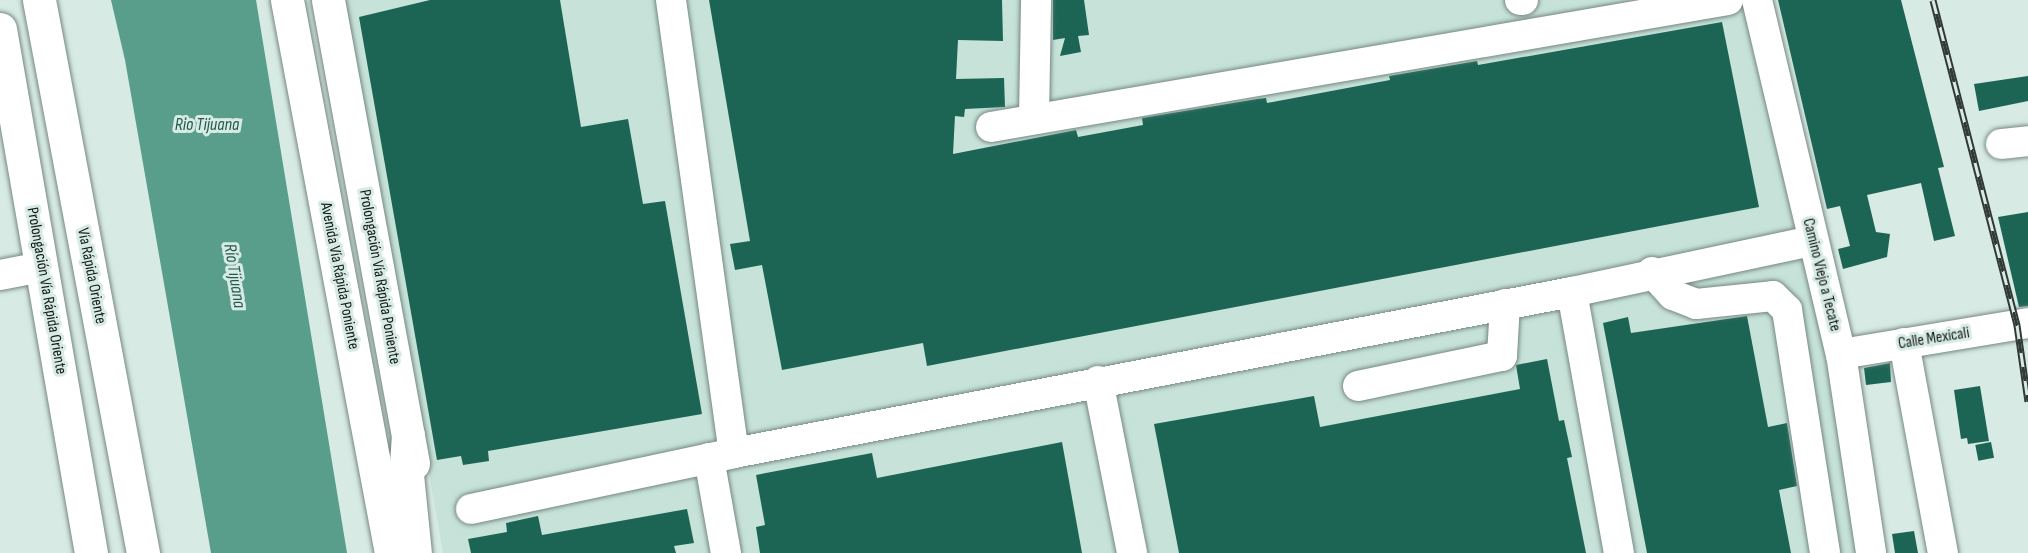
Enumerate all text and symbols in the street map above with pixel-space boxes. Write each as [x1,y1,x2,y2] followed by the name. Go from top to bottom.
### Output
[175,114,239,136] water label: Rio Tijuana
[354,188,404,366] street label: Prolongación Vía Rápida Poniente
[315,201,363,351] street label: Avenida Vía Rápida Poniente
[22,206,70,376] street label: Prolongación Vía Rápida Oriente
[1798,217,1844,333] street label: Camino Viejo a Tecate
[72,226,110,326] street label: Vía Rápida Oriente
[218,242,250,310] water label: Río Tijuana
[1897,324,1971,354] street label: Calle Mexicali

